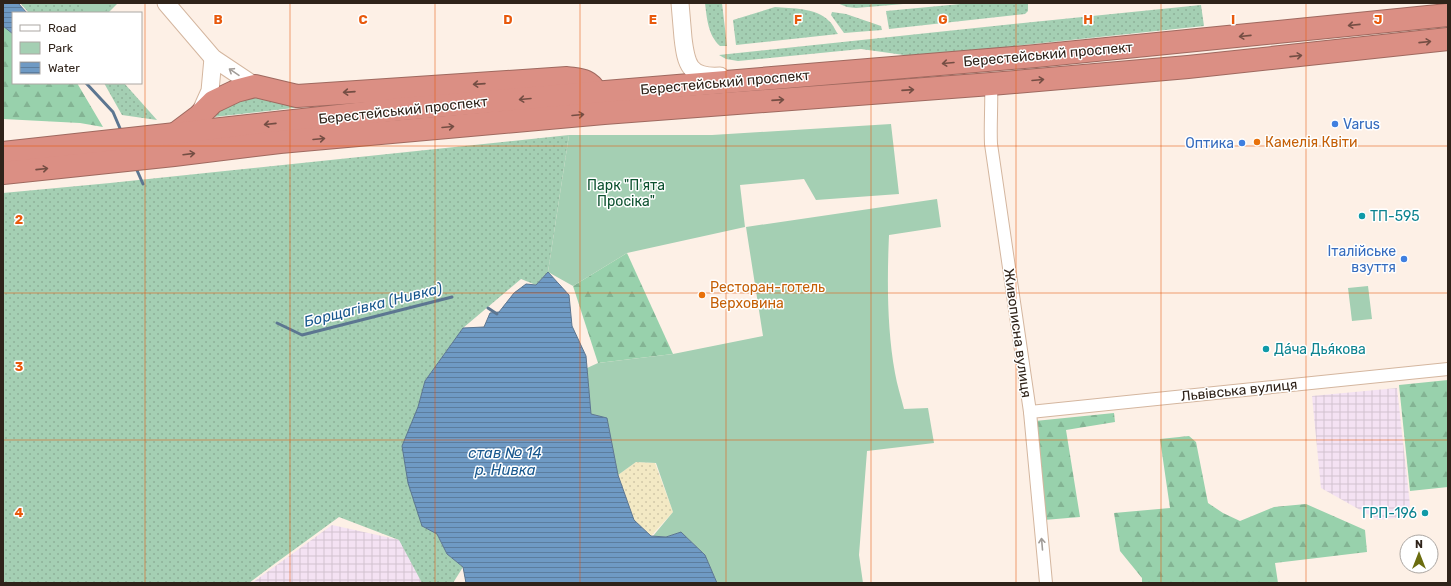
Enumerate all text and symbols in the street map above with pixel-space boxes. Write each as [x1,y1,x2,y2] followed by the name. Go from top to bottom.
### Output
[12,12,142,84] legend
[213,12,223,27] text: B
[358,12,368,27] text: C
[503,12,513,27] text: D
[649,12,657,27] text: E
[794,12,802,27] text: F
[938,12,948,27] text: G
[1083,12,1093,27] text: H
[1231,12,1235,27] text: I
[1374,12,1382,27] text: J
[48,21,76,35] text: Road
[1347,21,1360,28] one-way arrow
[1239,32,1252,39] one-way arrow
[1418,38,1431,46] one-way arrow
[963,39,1134,70] street label: Берестейський проспект
[48,41,74,55] text: Park
[1289,52,1302,59] one-way arrow
[942,60,955,67] one-way arrow
[48,61,80,75] text: Water
[640,67,811,98] street label: Берестейський проспект
[229,68,240,76] one-way arrow
[1031,76,1044,84] one-way arrow
[472,80,485,87] one-way arrow
[901,87,914,94] one-way arrow
[343,89,356,96] one-way arrow
[318,93,489,128] street label: Берестейський проспект
[518,95,531,102] one-way arrow
[771,96,784,103] one-way arrow
[571,111,584,119] one-way arrow
[1343,116,1380,133] place label: Varus
[1330,119,1340,129] marker: Varus
[264,120,277,128] one-way arrow
[441,123,454,131] one-way arrow
[1265,134,1357,151] place label: Камелія Квіти
[312,135,325,143] one-way arrow
[1185,135,1234,152] place label: Оптика
[1252,137,1262,147] marker: Камелія Квіти
[1237,138,1247,148] marker: Оптика
[183,150,196,157] one-way arrow
[35,166,48,173] one-way arrow
[587,177,665,210] park label: Парк "П'ята Просіка"
[1370,208,1420,225] place label: ТП-595
[1357,211,1367,221] marker: ТП-595
[15,212,23,227] text: 2
[1327,243,1396,276] place label: Італійське взуття
[1399,254,1409,264] marker: Італійське взуття
[1000,267,1035,399] street label: Живописна вулиця
[302,279,444,331] water label: Борщагівка (Нивка)
[710,279,825,312] place label: Ресторан-готель Верховина
[697,290,707,300] marker: Ресторан-готель Верховина
[1274,341,1366,358] place label: Да́ча Дья́кова
[1261,344,1271,354] marker: Да́ча Дья́кова
[15,359,24,374] text: 3
[1180,376,1298,405] street label: Львівська вулиця
[468,444,542,479] water label: став № 14 р. Нивка
[15,505,24,520] text: 4
[1362,505,1417,522] place label: ГРП-196
[1420,508,1430,518] marker: ГРП-196
[1399,534,1439,574] north arrow
[1038,538,1046,551] one-way arrow
[1415,538,1423,551] text: N

